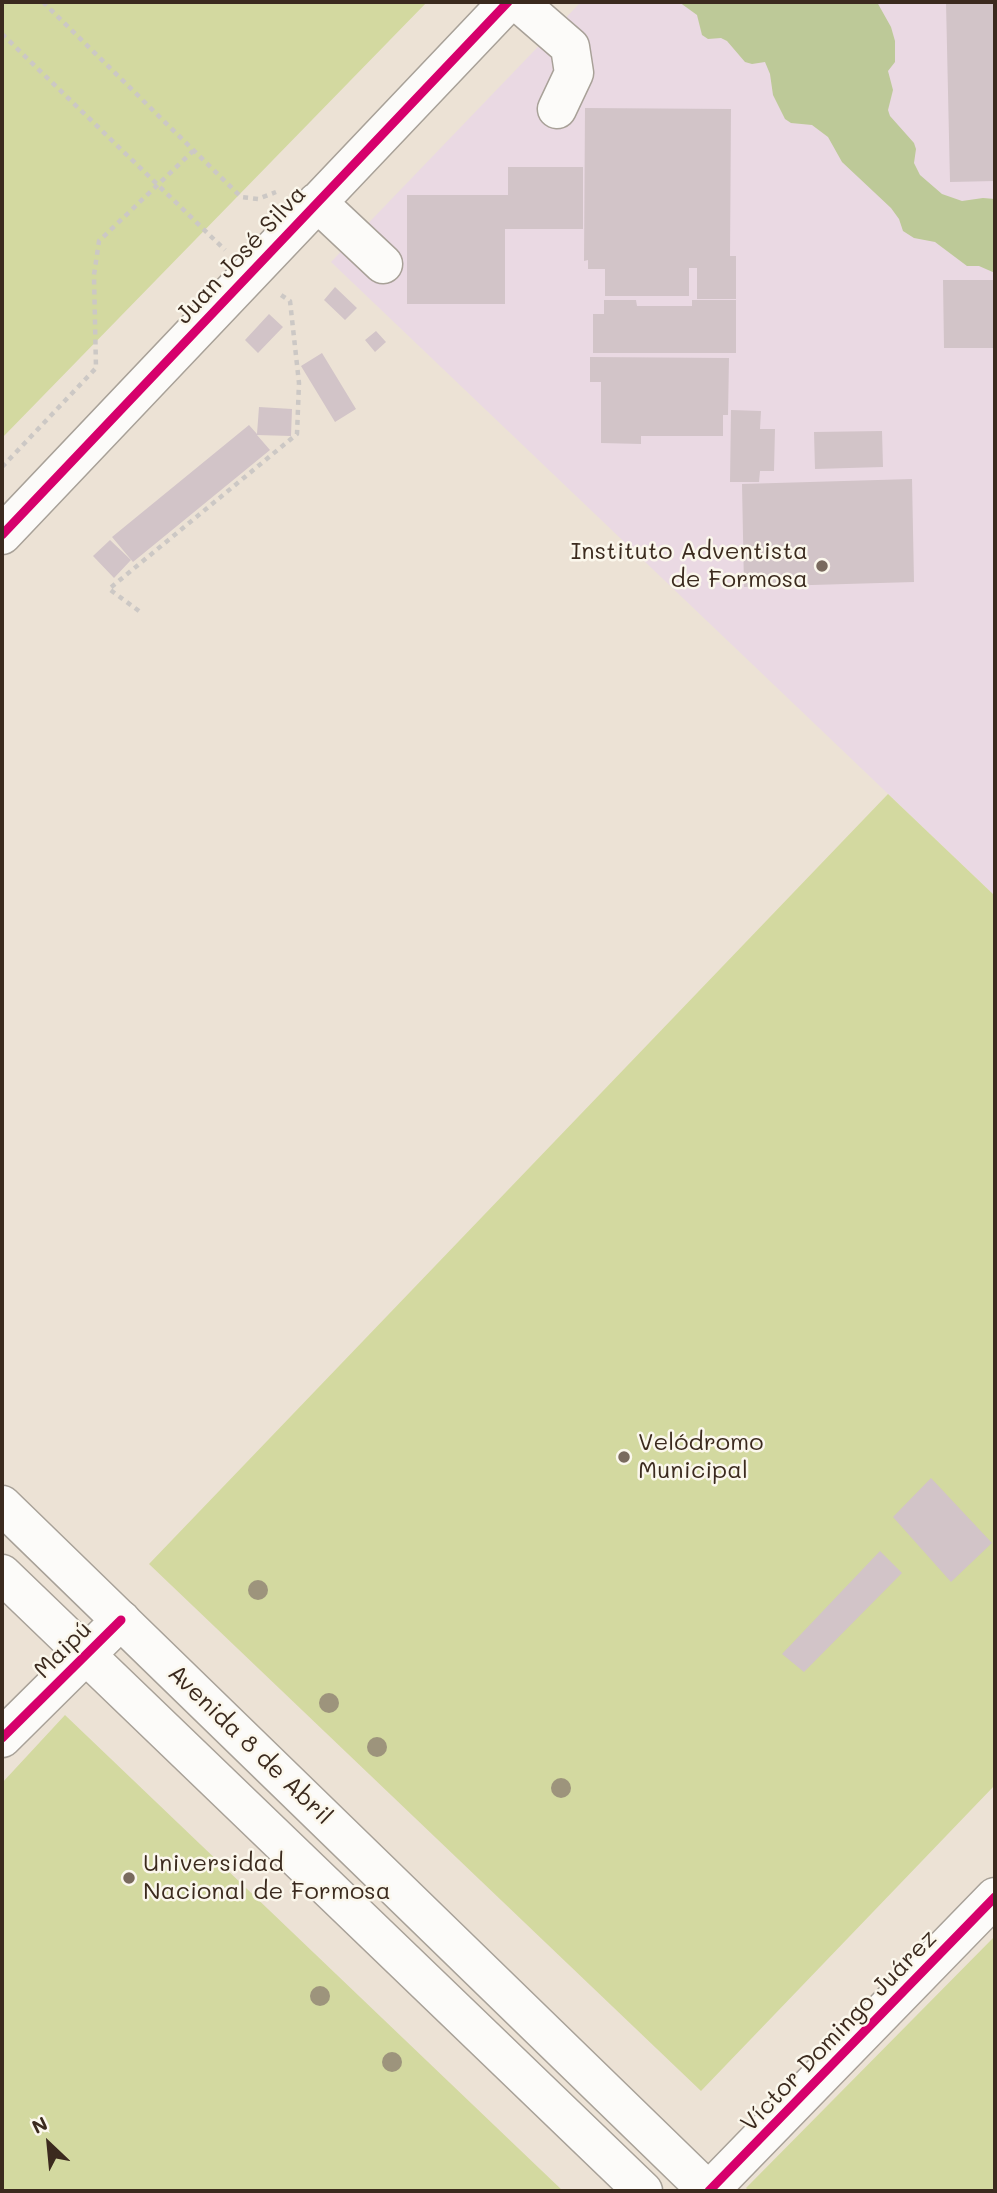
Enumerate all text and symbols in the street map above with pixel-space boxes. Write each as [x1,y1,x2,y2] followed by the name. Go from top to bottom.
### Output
[170,180,312,330] street label: Juan José Silva
[571,538,808,594] place label: Instituto Adventista de Formosa
[814,558,830,574] marker: Instituto Adventista de Formosa
[638,1429,763,1485] place label: Velódromo Municipal
[616,1449,632,1465] marker: Velódromo Municipal
[28,1615,98,1685] street label: Maipú
[162,1659,338,1831] street label: Avenida 8 de Abril
[143,1850,391,1906] place label: Universidad Nacional de Formosa
[121,1870,137,1886] marker: Universidad Nacional de Formosa
[735,1924,943,2138] street label: Víctor Domingo Juárez
[14,2109,84,2179] north arrow
[28,2110,52,2139] text: N

